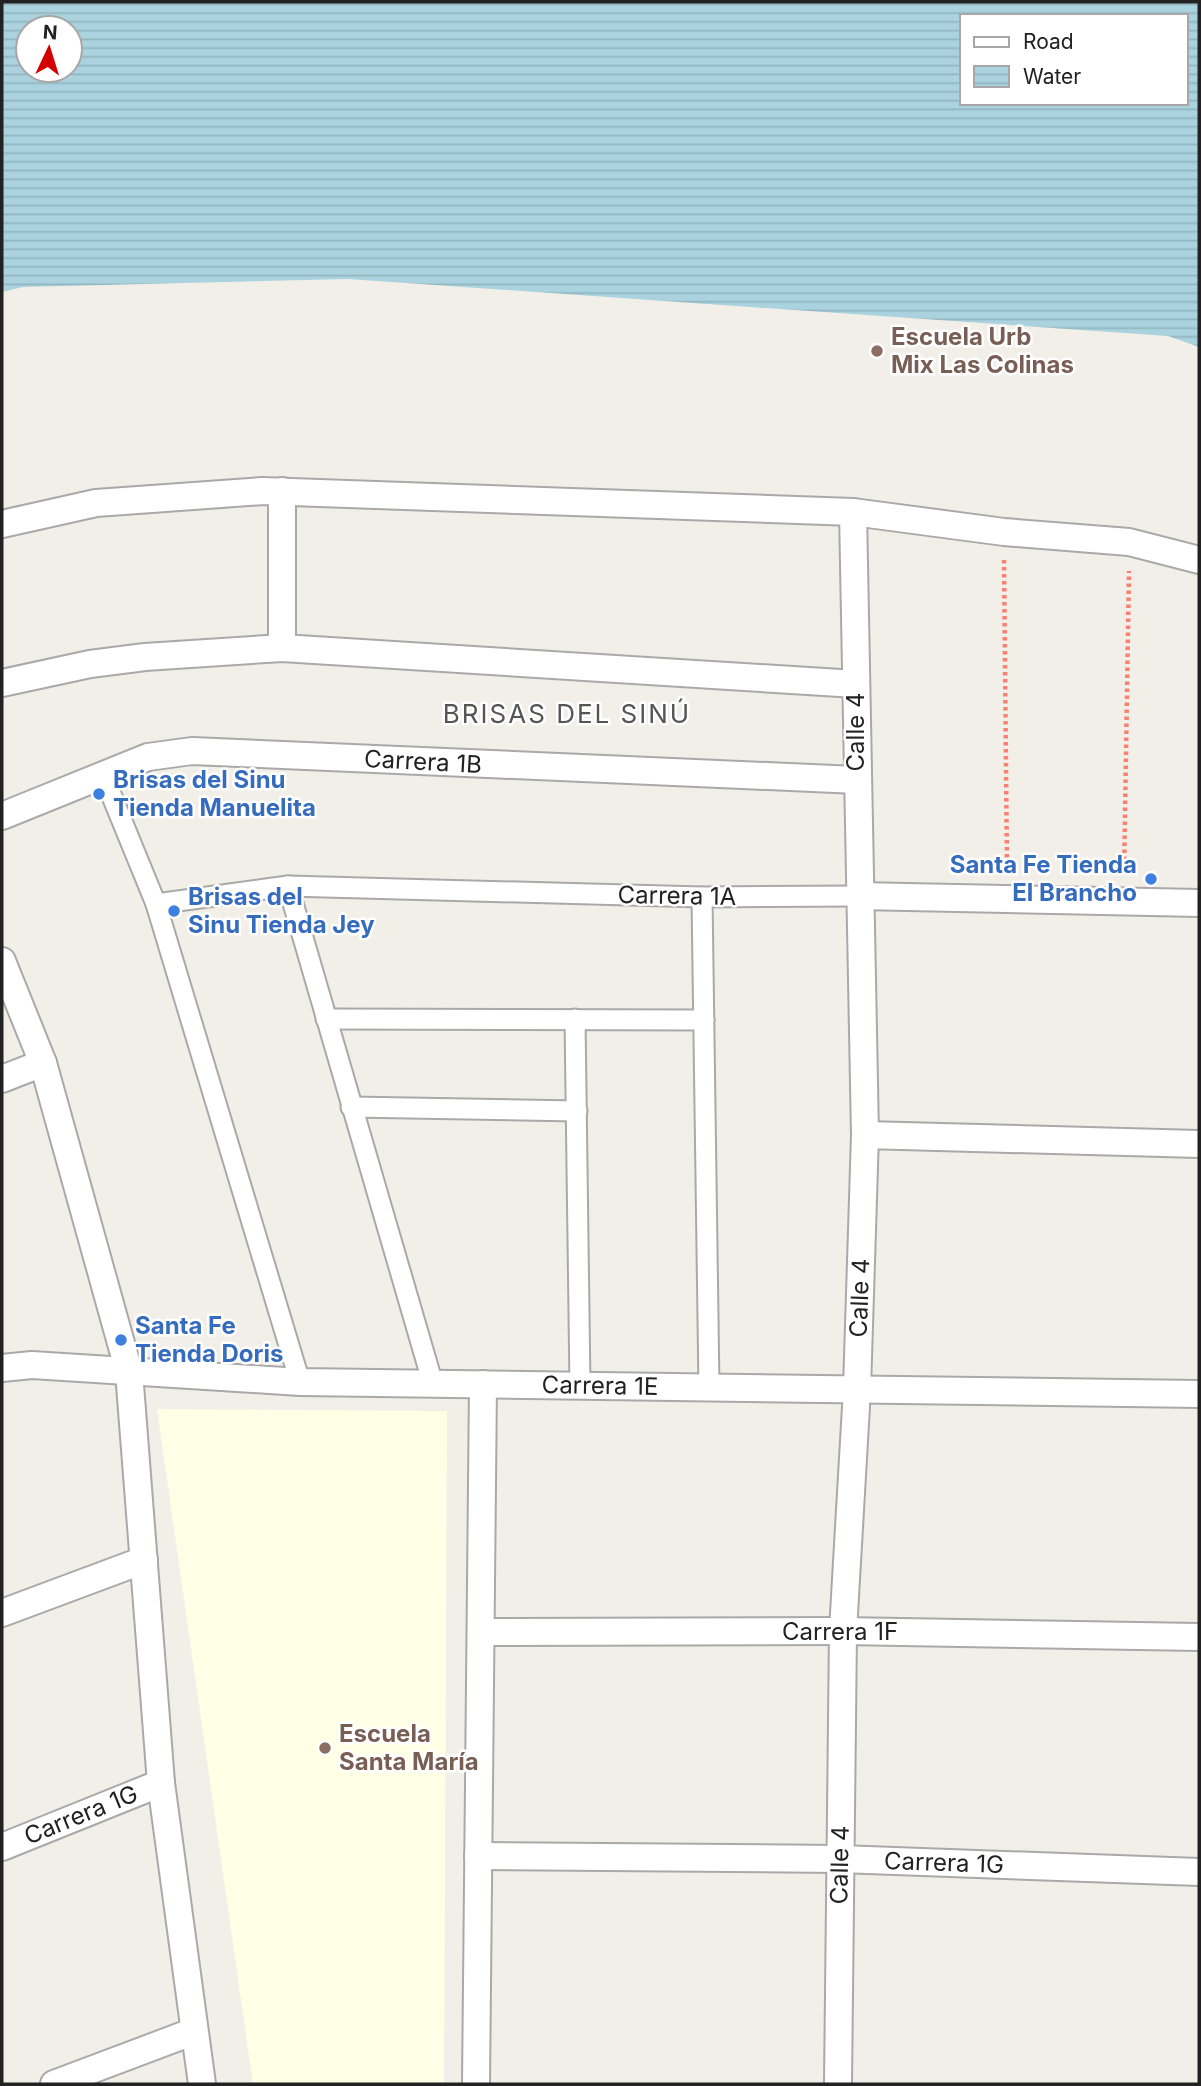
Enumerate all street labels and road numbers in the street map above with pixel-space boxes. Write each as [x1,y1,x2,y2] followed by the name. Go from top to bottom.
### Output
[841,693,870,771] street label: Calle 4
[363,744,483,779] street label: Carrera 1B
[617,880,737,911] street label: Carrera 1A
[844,1258,875,1338] street label: Calle 4
[542,1370,659,1401] street label: Carrera 1E
[782,1617,898,1646] street label: Carrera 1F
[20,1779,142,1850] street label: Carrera 1G
[824,1825,855,1905] street label: Calle 4
[884,1846,1004,1879] street label: Carrera 1G

